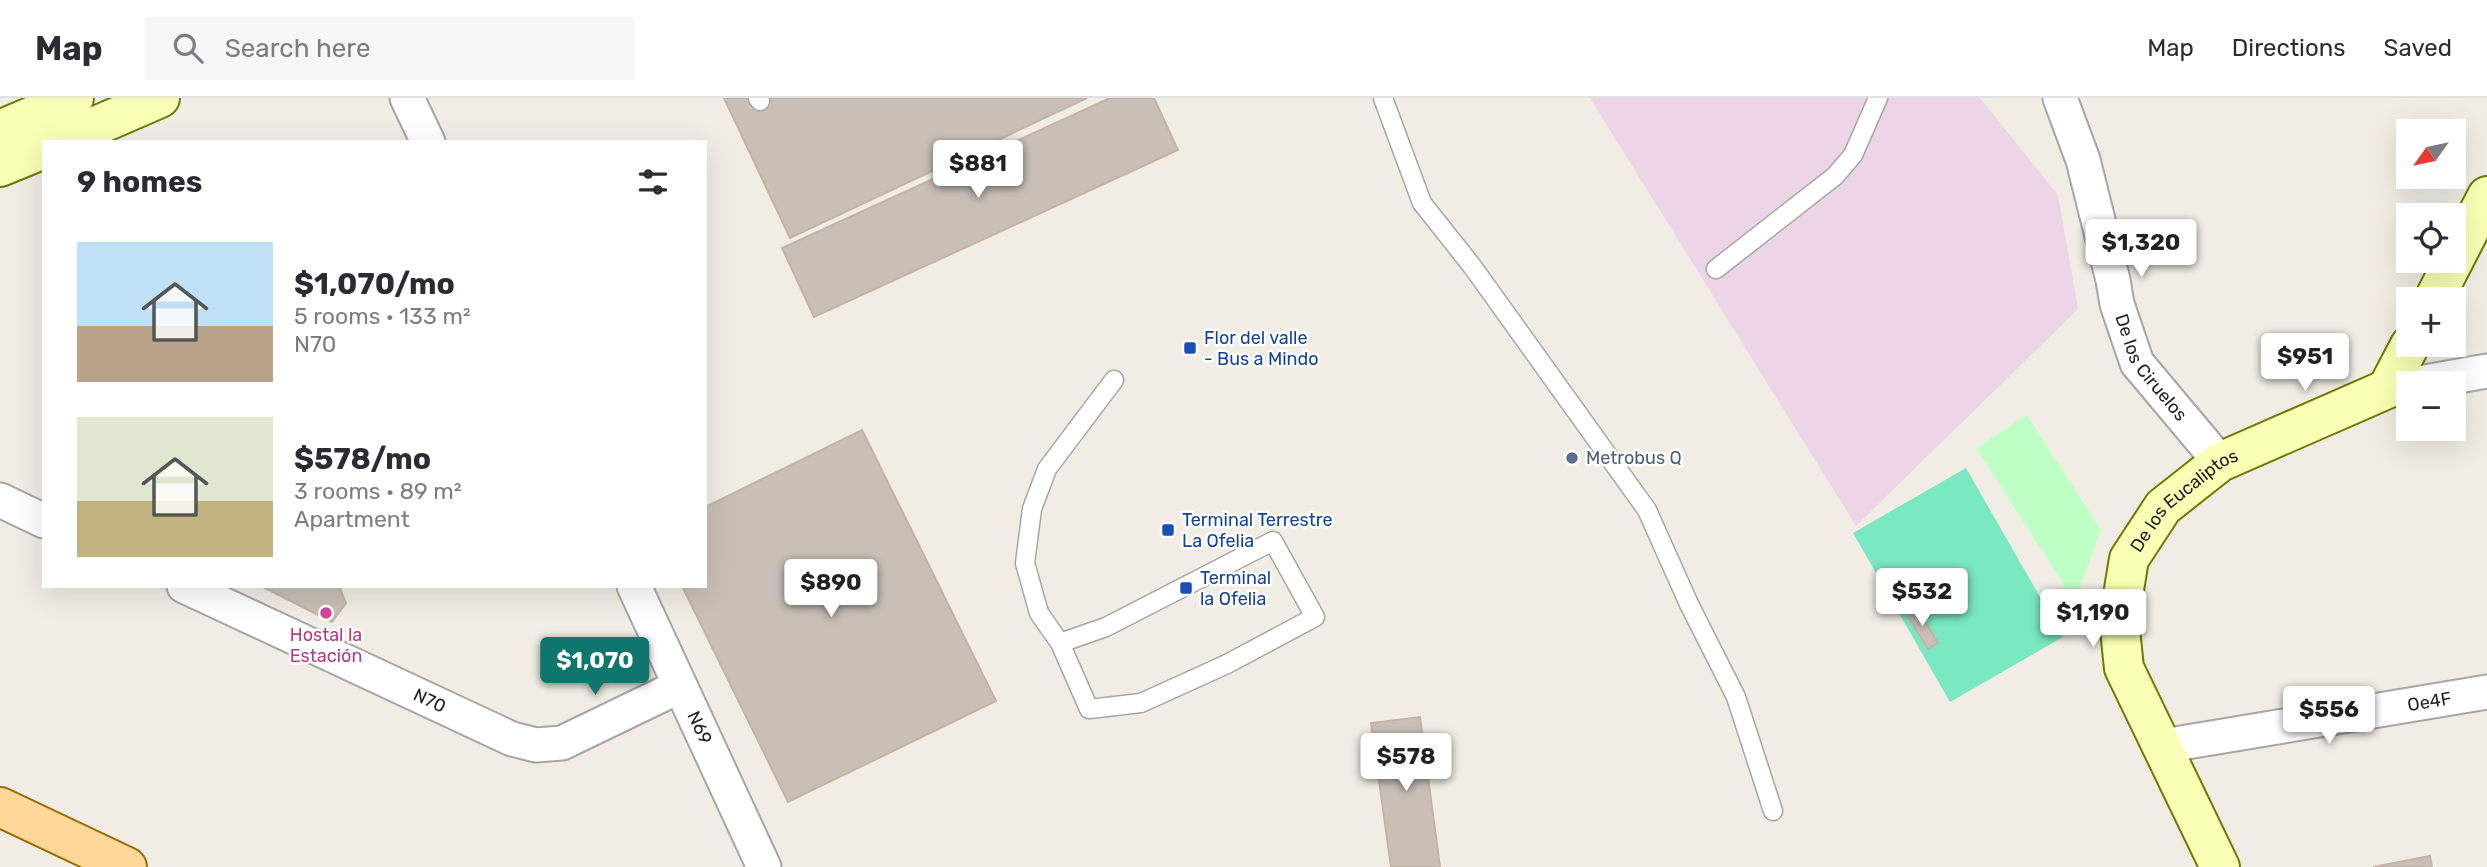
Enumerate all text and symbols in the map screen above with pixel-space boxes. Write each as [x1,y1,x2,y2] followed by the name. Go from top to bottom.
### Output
[145,17,635,80] search box
[35,29,103,68] text: Map
[169,29,207,67] icon: search
[225,33,370,64] text: Search here
[2147,34,2194,62] text: Map
[2232,34,2345,62] text: Directions
[2383,34,2452,62] text: Saved
[2396,119,2466,189] north arrow
[2396,119,2466,441] map controls
[937,140,1019,200] pin: $881
[949,149,1007,177] text: $881
[634,163,672,201] icon: filters
[77,164,202,200] text: 9 homes
[2396,203,2466,273] button: locate
[2084,220,2198,279] pin: $1,320
[2102,228,2180,256] text: $1,320
[294,266,455,302] text: $1,070/mo
[133,270,217,354] icon: home
[2396,287,2466,357] button: +
[294,302,471,330] text: 5 rooms · 133 m²
[2110,311,2192,425] street label: De los Ciruelos
[1204,327,1319,370] place label: Flor del valle - Bus a Mindo
[294,330,336,358] text: N70
[2264,334,2346,393] pin: $951
[1182,340,1198,356] marker: Flor del valle - Bus a Mindo
[2277,342,2333,370] text: $951
[2396,371,2466,441] button: −
[294,441,431,477] text: $578/mo
[2126,444,2241,556] street label: De los Eucaliptos
[133,445,217,529] icon: home
[1586,447,1682,469] place label: Metrobus Q
[1564,450,1580,466] marker: Metrobus Q
[294,477,462,505] text: 3 rooms · 89 m²
[294,505,410,533] text: Apartment
[1182,509,1332,552] place label: Terminal Terrestre La Ofelia
[1160,522,1176,538] marker: Terminal Terrestre La Ofelia
[790,560,872,619] pin: $890
[1200,567,1271,610] place label: Terminal la Ofelia
[800,568,862,596] text: $890
[1881,568,1963,628] pin: $532
[1892,577,1952,605] text: $532
[1178,580,1194,596] marker: Terminal la Ofelia
[2036,589,2150,649] pin: $1,190
[2056,598,2130,626] text: $1,190
[318,605,334,621] marker: Hostal la Estación
[290,624,362,667] place label: Hostal la Estación
[538,638,652,697] pin: $1,070
[556,646,634,674] text: $1,070
[410,684,449,718] street label: N70
[2288,686,2370,746] pin: $556
[2406,687,2453,716] street label: Oe4F
[2299,695,2359,723] text: $556
[682,708,717,748] street label: N69
[1365,734,1447,793] pin: $578
[1377,742,1435,770] text: $578

